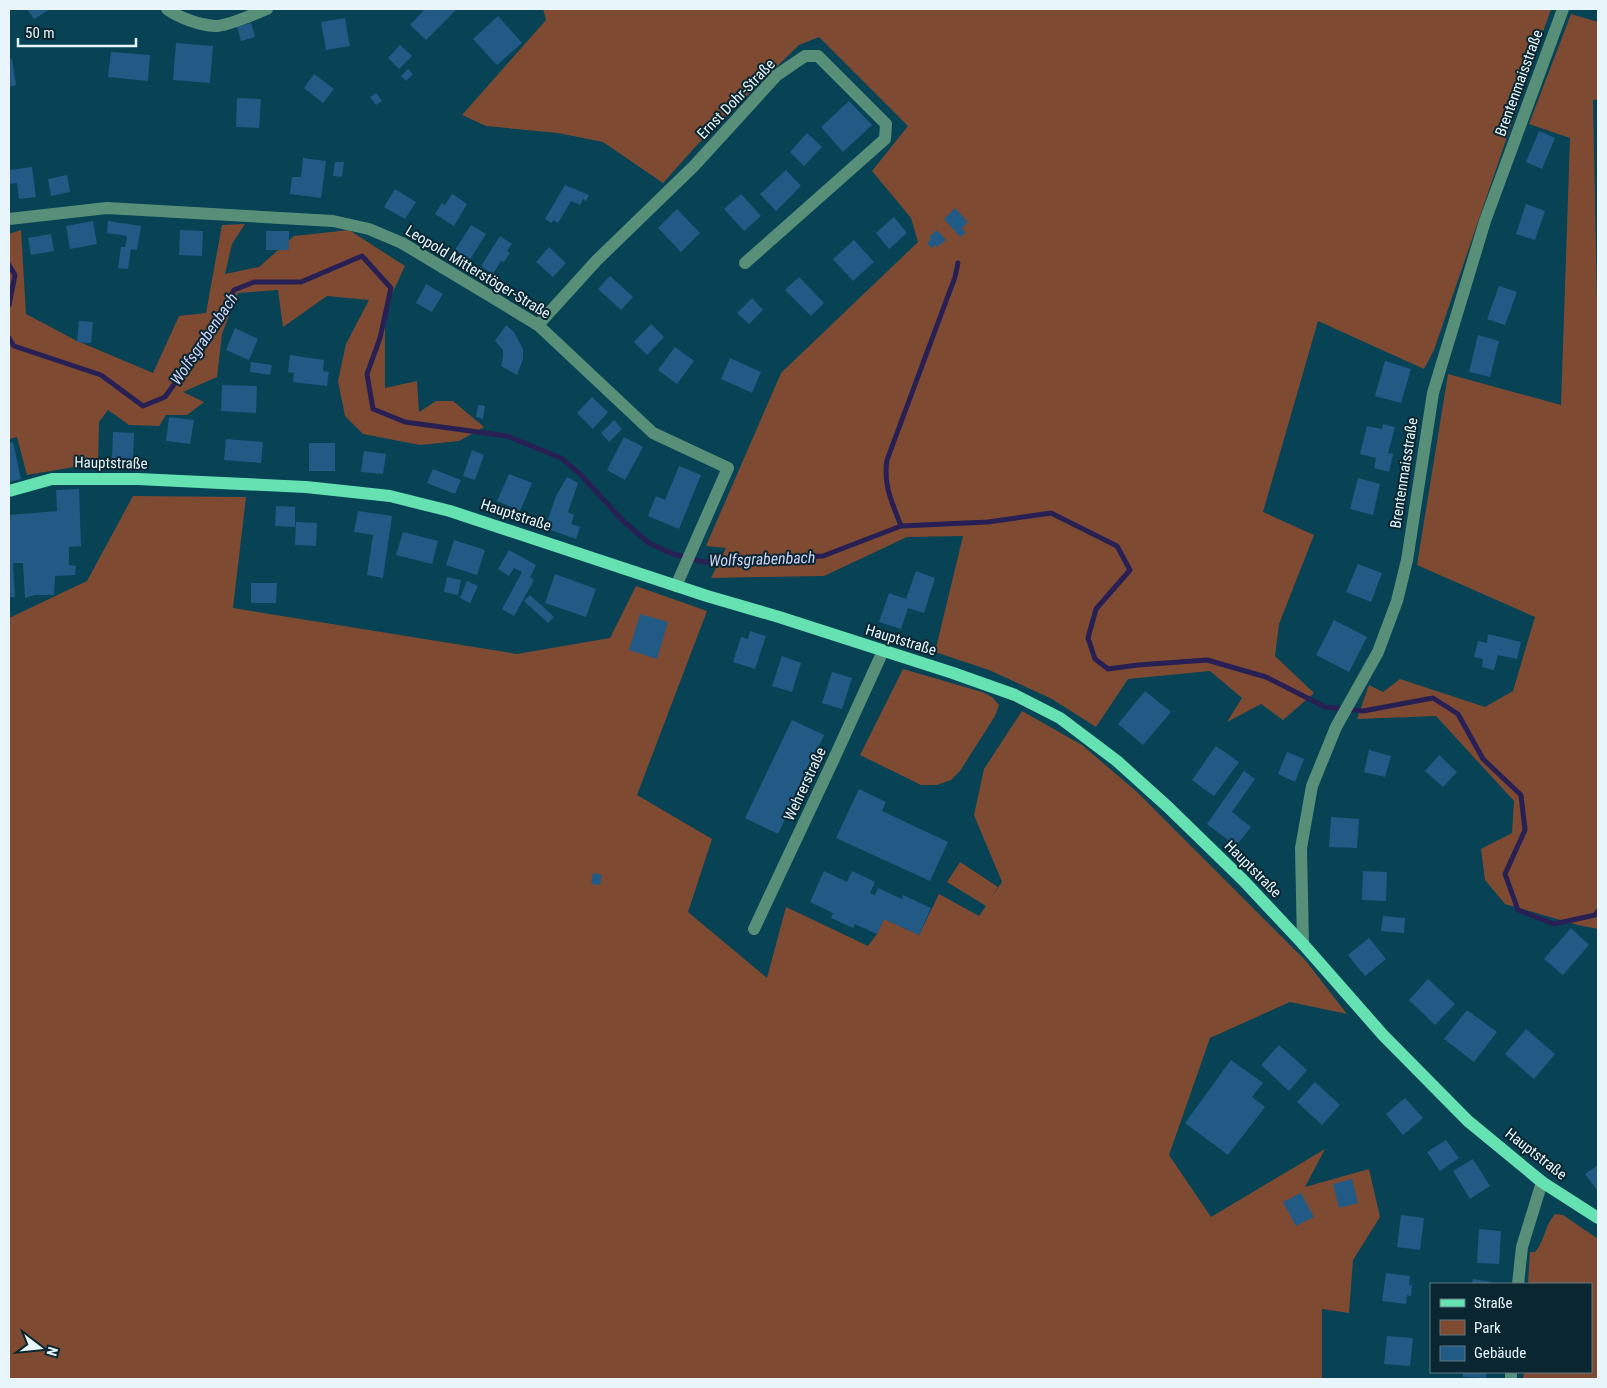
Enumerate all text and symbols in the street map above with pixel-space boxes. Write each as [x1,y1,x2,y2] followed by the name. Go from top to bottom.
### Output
[18,15,135,47] scale bar
[25,24,55,42] text: 50 m
[1491,27,1547,139] street label: Brentenmaisstraße
[693,55,779,143] street label: Ernst Dohr-Straße
[402,222,554,322] street label: Leopold Mitterstöger-Straße
[166,289,242,389] water label: Wolfsgrabenbach
[1386,416,1422,530] street label: Brentenmaisstraße
[74,453,148,473] street label: Hauptstraße
[478,495,554,535] street label: Hauptstraße
[708,548,816,570] water label: Wolfsgrabenbach
[863,621,939,659] street label: Hauptstraße
[780,744,830,824] street label: Wehrerstraße
[1221,837,1285,901] street label: Hauptstraße
[1502,1124,1570,1184] street label: Hauptstraße
[1430,1283,1592,1373] legend
[1474,1294,1513,1312] text: Straße
[1474,1319,1501,1337] text: Park
[15,1323,65,1373] north arrow
[1474,1344,1526,1362] text: Gebäude
[44,1345,61,1358] text: N

